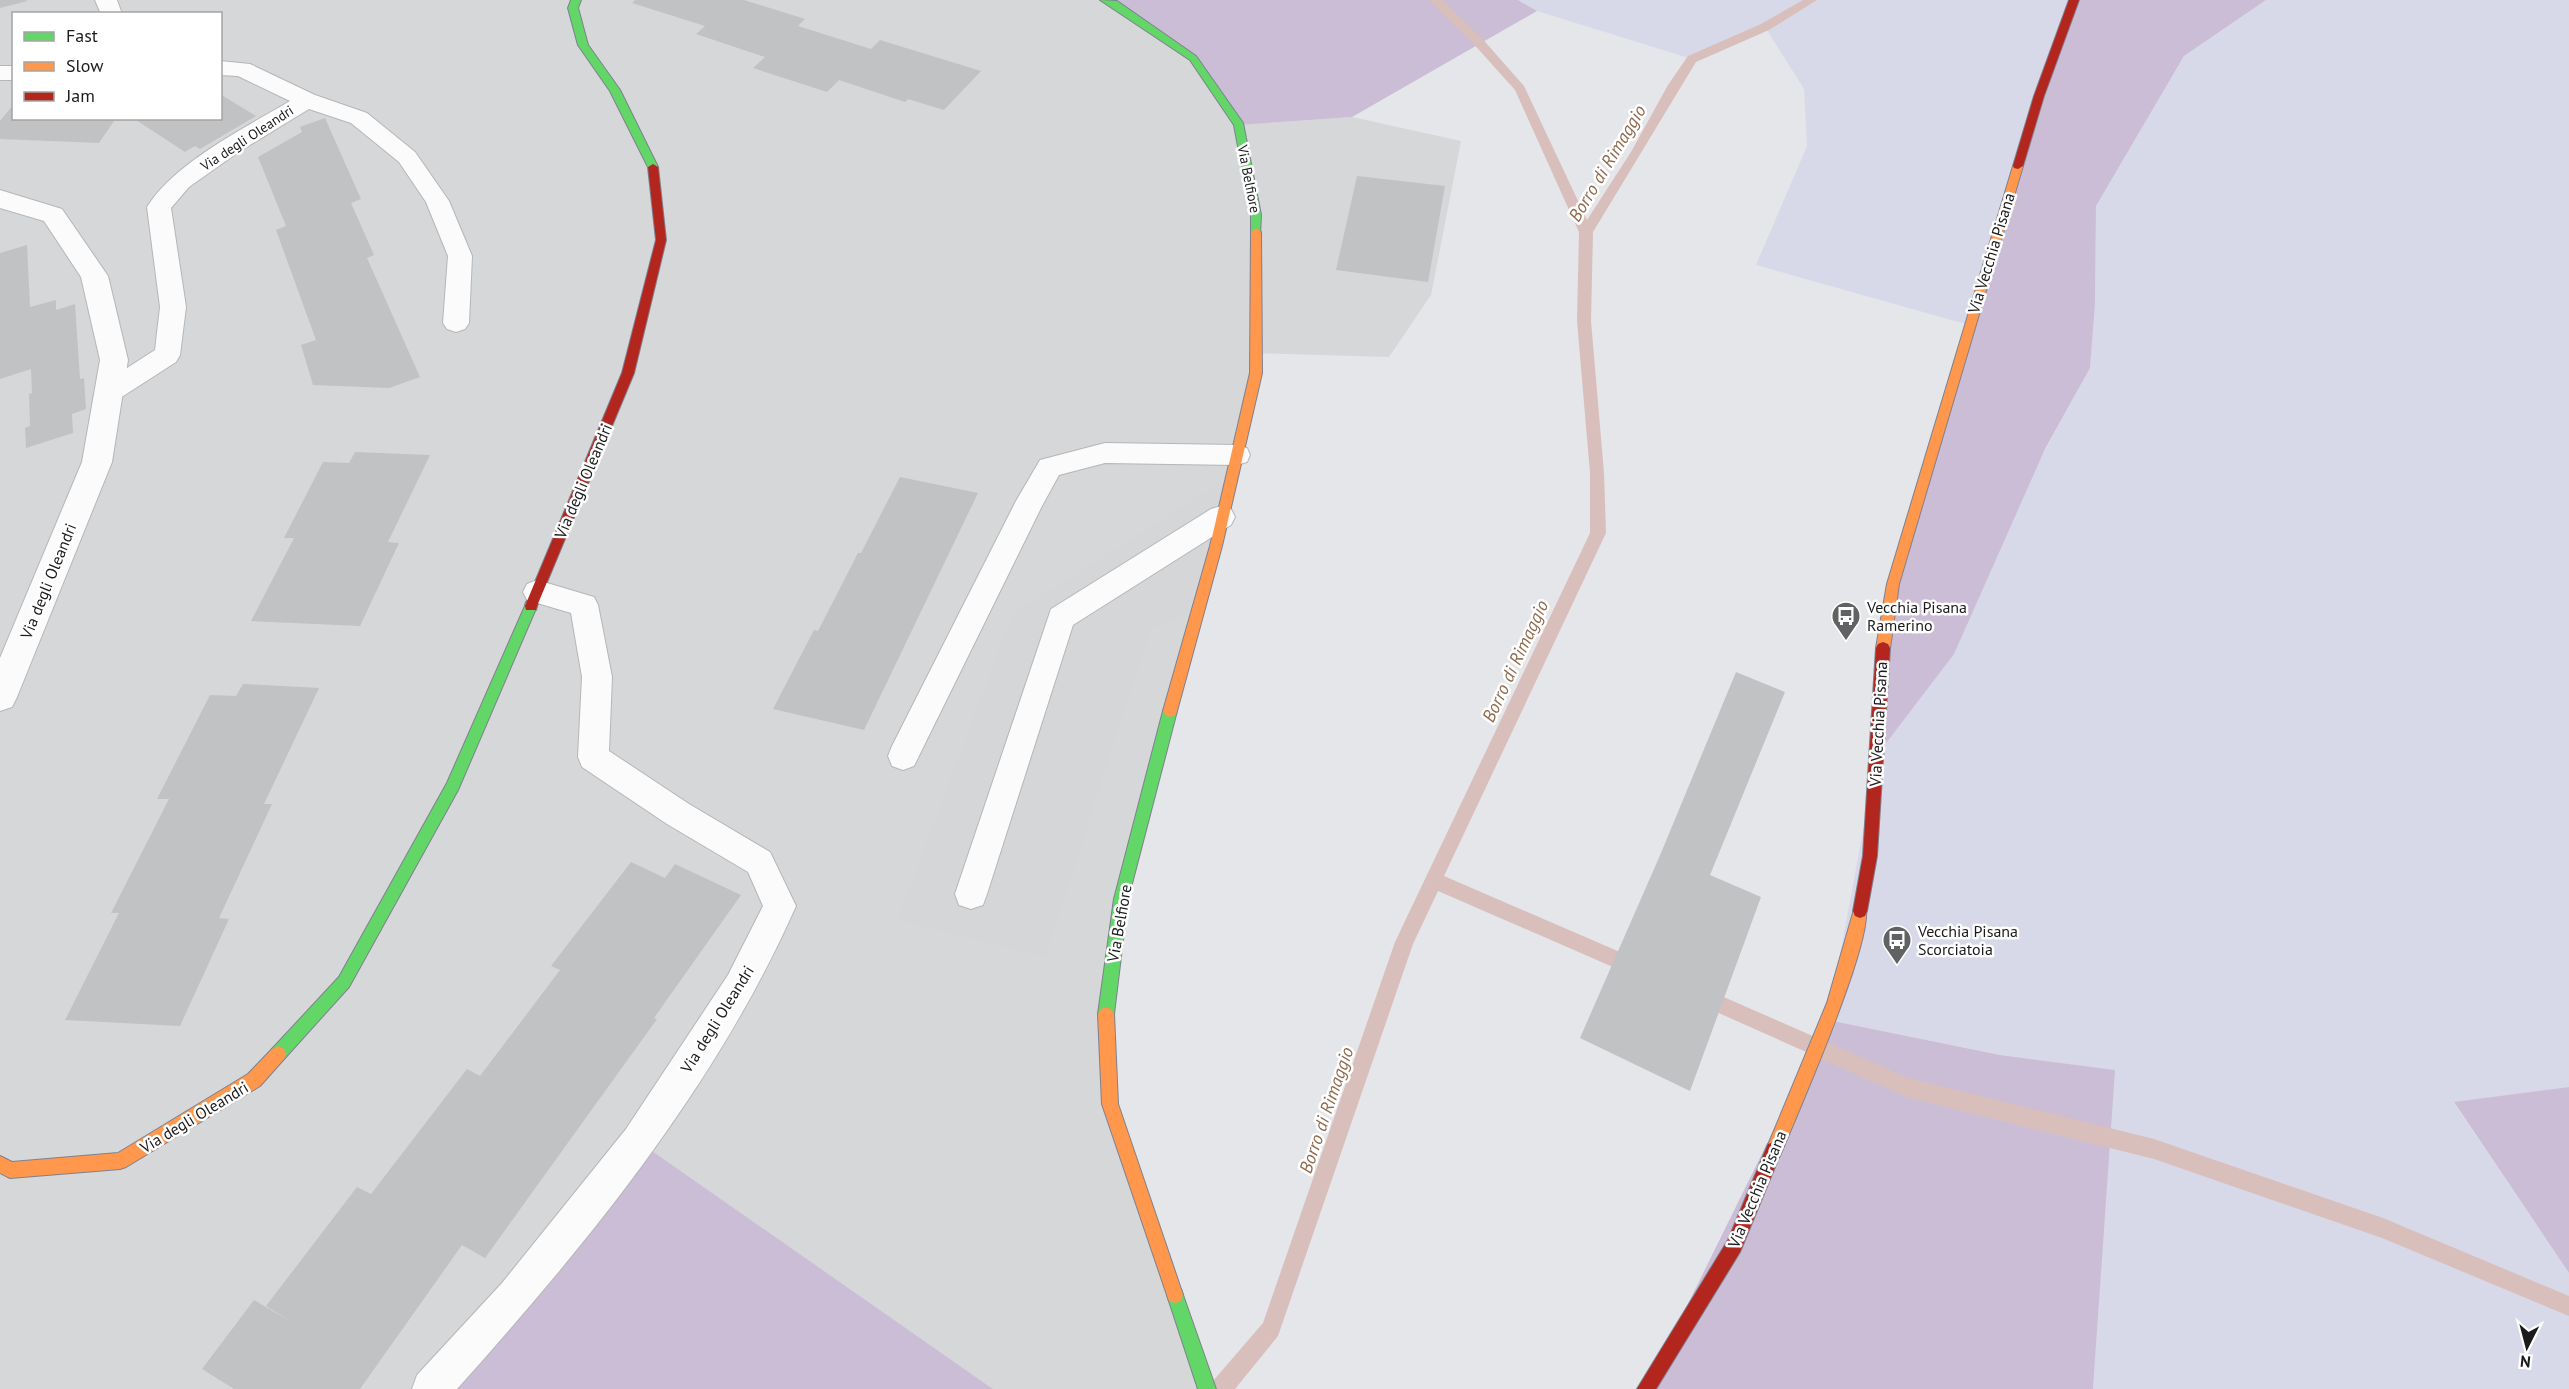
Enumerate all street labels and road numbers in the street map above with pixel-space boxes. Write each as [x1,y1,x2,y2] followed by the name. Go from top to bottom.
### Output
[196,101,297,175] street label: Via degli Oleandri
[1233,143,1264,214] street label: Via Belfiore
[1963,190,2019,317] street label: Via Vecchia Pisana
[549,421,616,542] street label: Via degli Oleandri
[15,520,80,643] street label: Via degli Oleandri
[1865,661,1891,788] street label: Via Vecchia Pisana
[1102,883,1136,964] street label: Via Belfiore
[675,962,758,1077] street label: Via degli Oleandri
[135,1077,252,1158] street label: Via degli Oleandri
[1723,1128,1791,1251] street label: Via Vecchia Pisana

